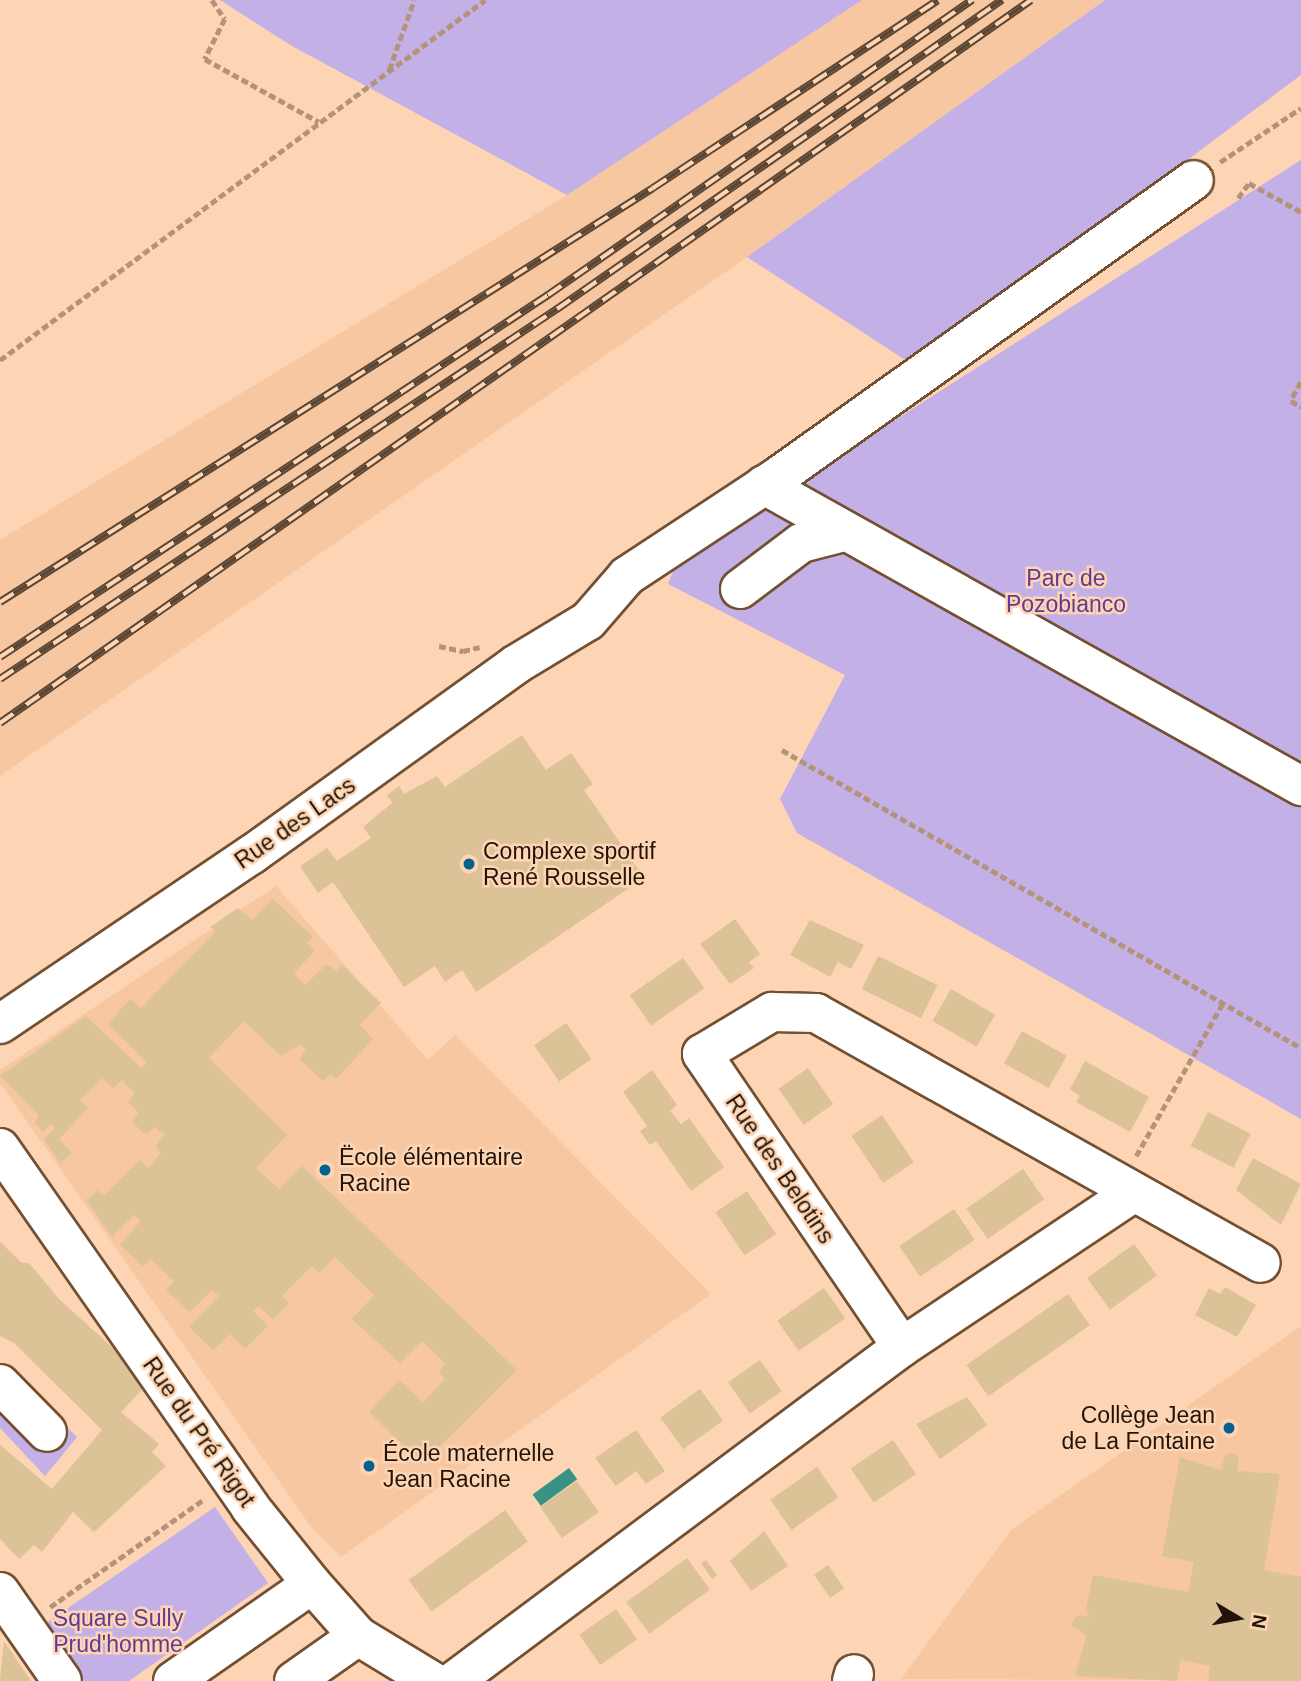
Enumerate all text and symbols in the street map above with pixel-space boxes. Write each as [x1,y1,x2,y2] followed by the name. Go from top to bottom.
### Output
[1006,564,1126,618] park label: Parc de Pozobianco
[229,771,361,875] street label: Rue des Lacs
[483,837,656,891] place label: Complexe sportif René Rousselle
[461,856,477,872] marker: Complexe sportif René Rousselle
[720,1089,840,1249] street label: Rue des Belotins
[339,1143,523,1197] place label: Ëcole élémentaire Racine
[317,1162,333,1178] marker: Ëcole élémentaire Racine
[137,1352,261,1512] street label: Rue du Pré Rigot
[1062,1401,1215,1455] place label: Collège Jean de La Fontaine
[1221,1420,1237,1436] marker: Collège Jean de La Fontaine
[383,1439,554,1493] place label: École maternelle Jean Racine
[361,1458,377,1474] marker: École maternelle Jean Racine
[1203,1583,1273,1653] north arrow
[53,1604,183,1658] park label: Square Sully Prud'homme
[1248,1613,1271,1630] text: N

